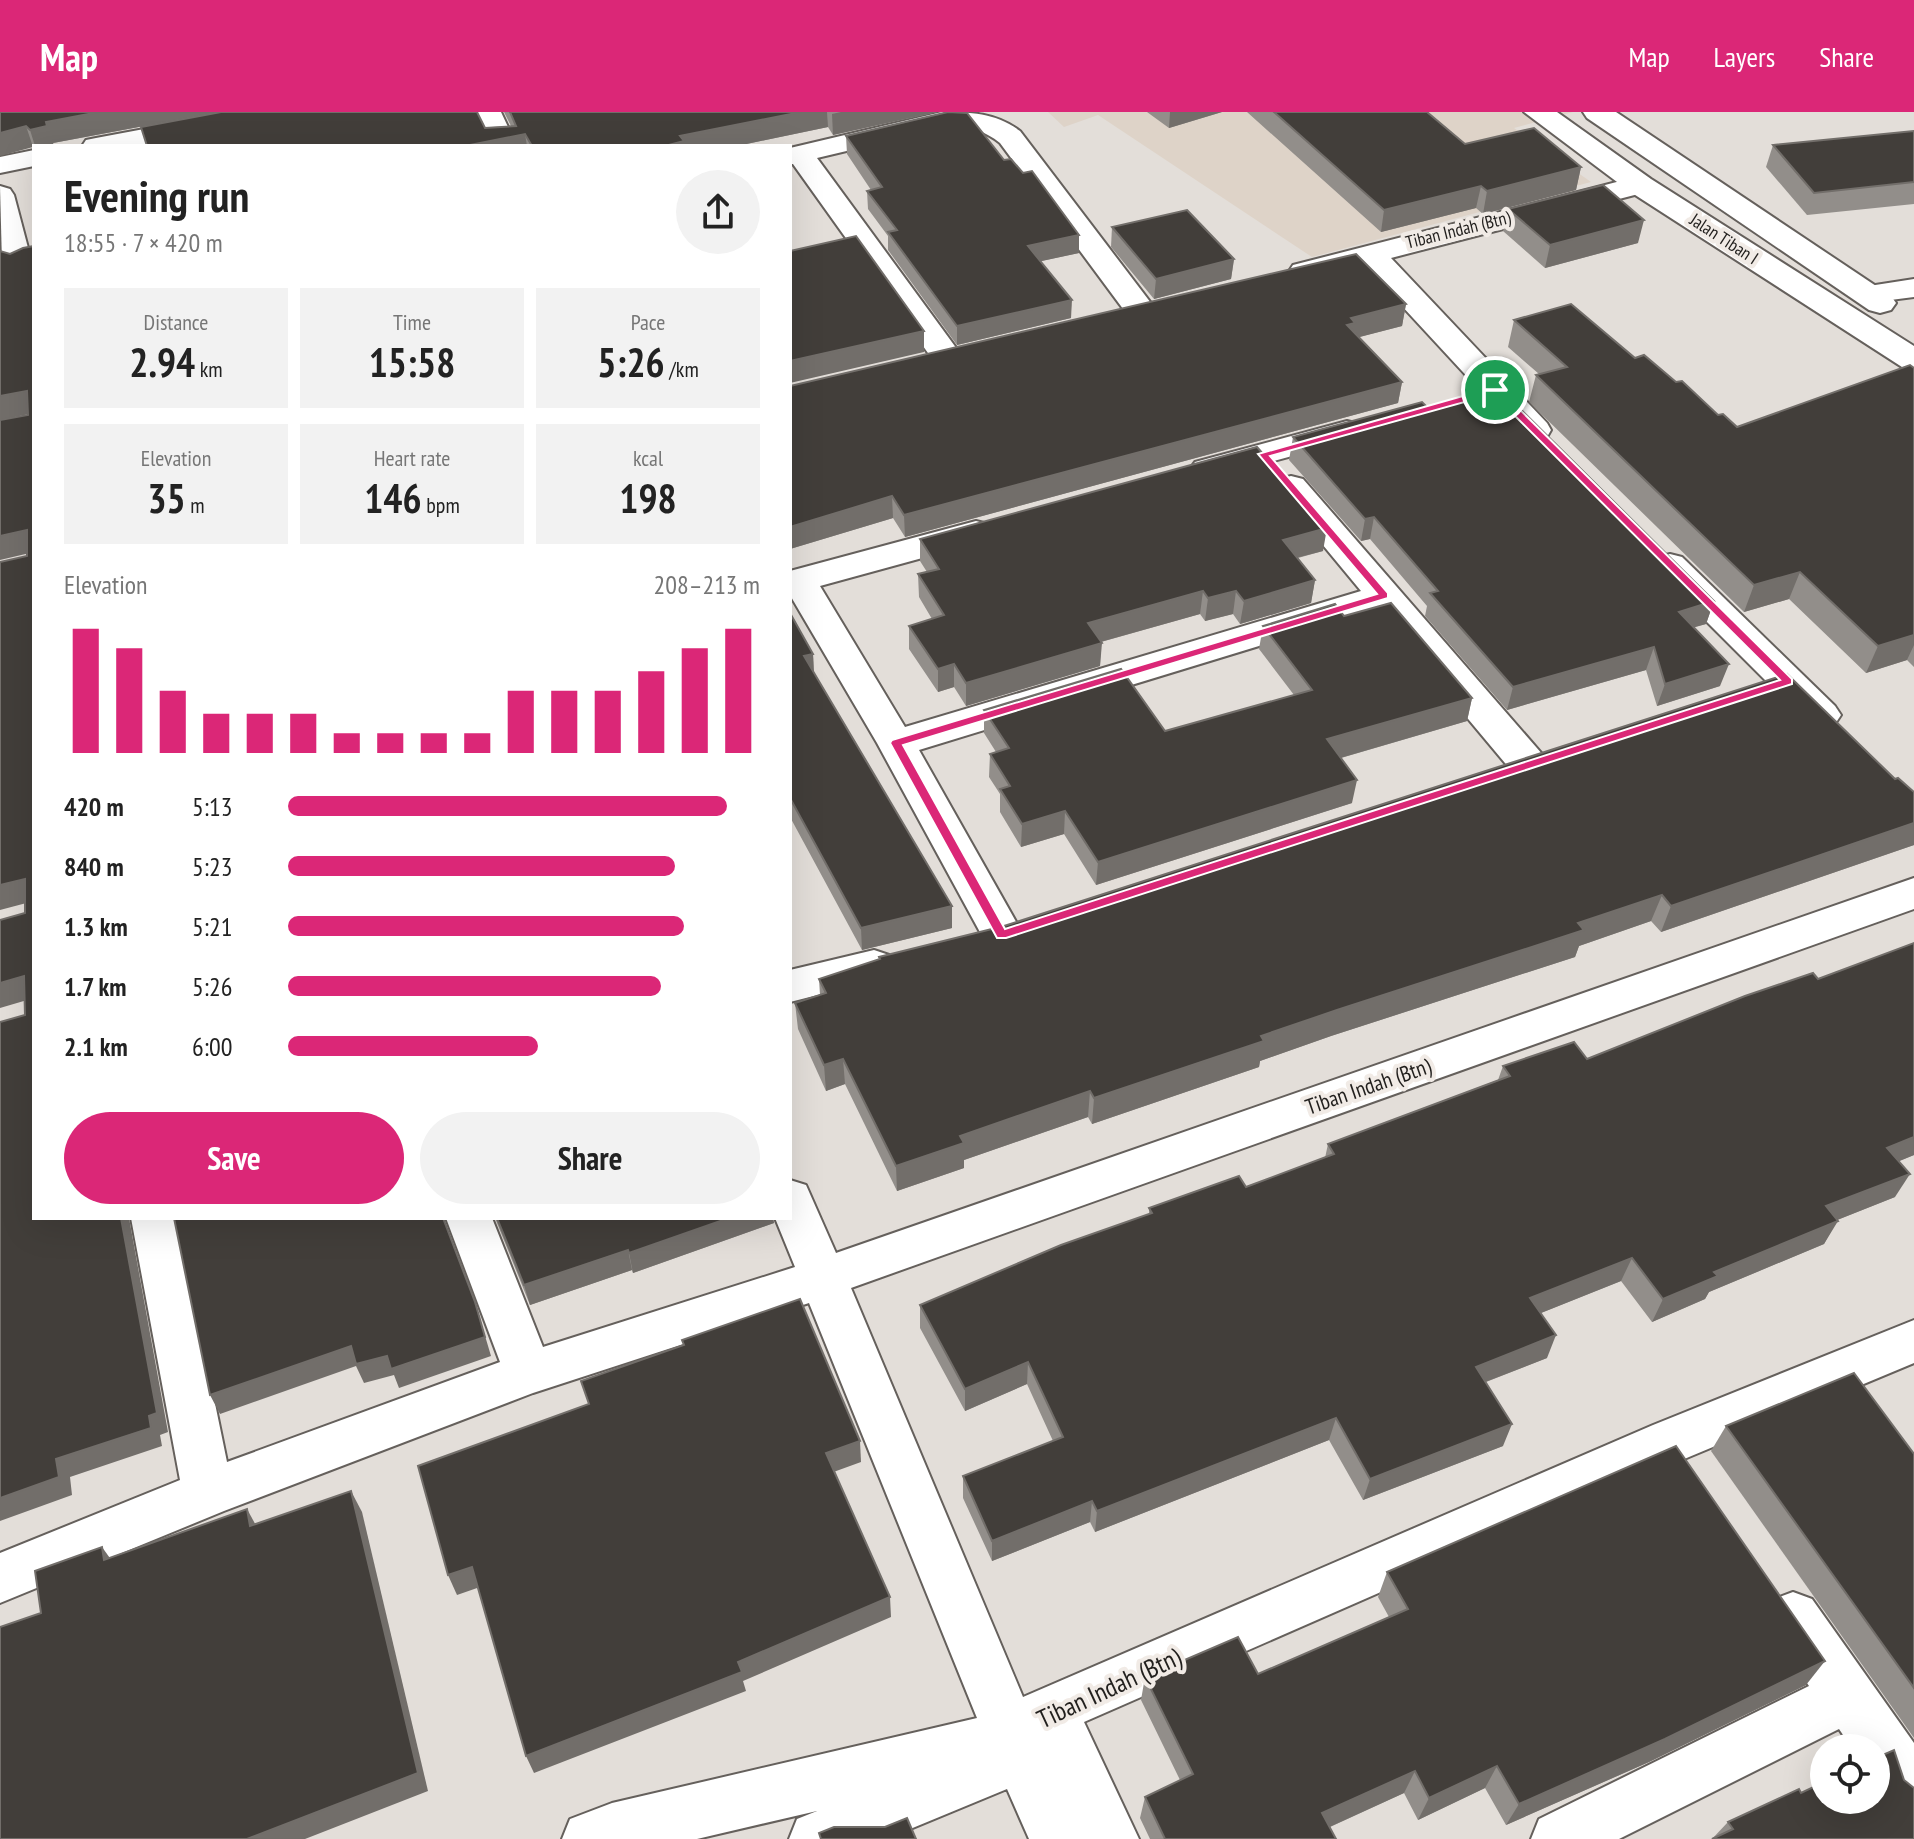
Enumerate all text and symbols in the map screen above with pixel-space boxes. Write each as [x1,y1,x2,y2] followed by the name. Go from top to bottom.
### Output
[40,32,98,81] text: Map
[1628,38,1670,75] text: Map
[1714,38,1775,75] text: Layers
[1819,38,1874,75] text: Share
[64,167,249,224] text: Evening run
[676,170,760,254] button: share
[1403,205,1513,254] street label: Tiban Indah (Btn)
[1685,207,1763,269] street label: Jalan Tiban I
[64,226,223,259] text: 18:55 · 7 × 420 m
[144,308,208,336] text: Distance
[393,308,431,336] text: Time
[631,308,665,336] text: Pace
[129,336,195,388] text: 2.94
[369,336,455,388] text: 15:58
[597,336,665,388] text: 5:26
[195,355,223,383] text: km
[665,355,699,383] text: /km
[1461,356,1529,424] pin
[1473,368,1517,412] icon: arrive
[141,444,211,472] text: Elevation
[374,444,450,472] text: Heart rate
[633,444,663,472] text: kcal
[147,472,186,524] text: 35
[364,472,422,524] text: 146
[619,472,677,524] text: 198
[186,491,205,519] text: m
[422,491,460,519] text: bpm
[64,568,147,601] text: Elevation
[654,568,760,601] text: 208–213 m
[64,790,124,823] text: 420 m
[192,790,232,823] text: 5:13
[64,850,124,883] text: 840 m
[192,850,232,883] text: 5:23
[64,910,128,943] text: 1.3 km
[192,910,232,943] text: 5:21
[64,970,127,1003] text: 1.7 km
[192,970,232,1003] text: 5:26
[64,1030,128,1063] text: 2.1 km
[192,1030,232,1063] text: 6:00
[1301,1051,1435,1121] street label: Tiban Indah (Btn)
[64,1112,404,1204] button: Save
[420,1112,760,1204] button: Share
[1032,1640,1186,1735] street label: Tiban Indah (Btn)
[1810,1734,1890,1814] map controls
[1810,1734,1890,1814] button: locate

